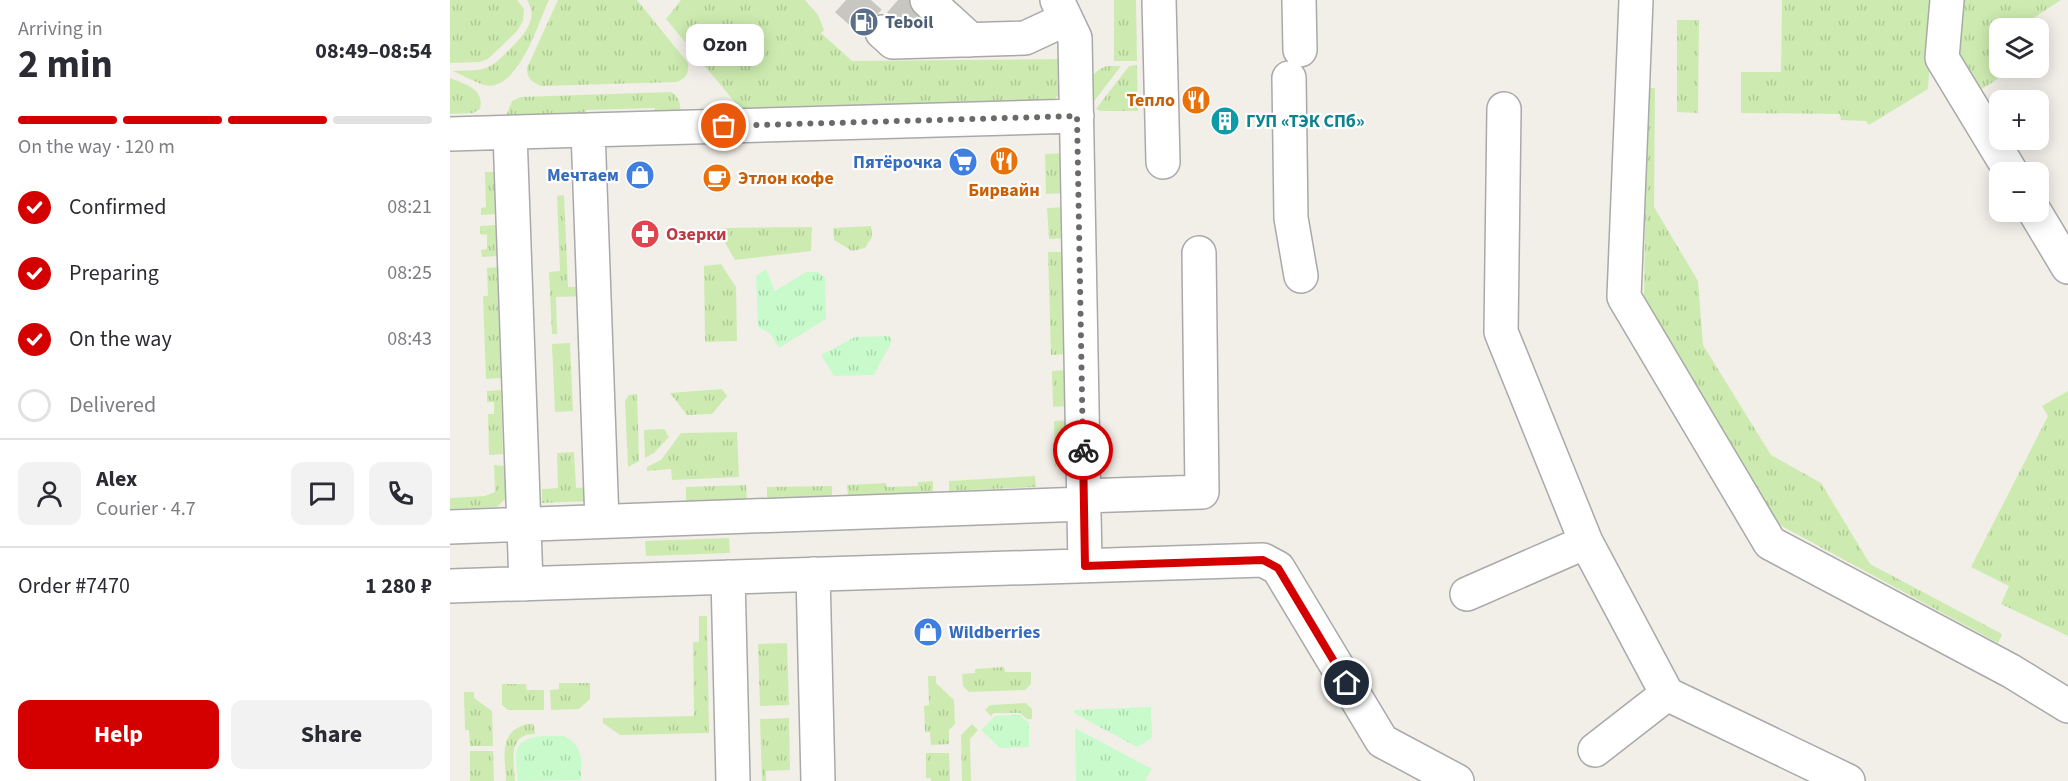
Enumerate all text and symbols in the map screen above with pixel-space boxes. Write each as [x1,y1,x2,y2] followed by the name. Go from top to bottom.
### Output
[848,6,880,38] fuel station icon: Teboil
[885,10,933,35] place label: Teboil
[18,15,103,43] text: Arriving in
[1989,18,2049,222] map controls
[1989,18,2049,78] button: layers
[685,24,763,66] callout: Ozon
[703,31,747,59] text: Ozon
[315,35,432,67] text: 08:49–08:54
[18,37,113,93] text: 2 min
[1180,84,1212,116] restaurant icon: Тепло
[1126,88,1175,113] place label: Тепло
[1989,90,2049,150] button: +
[698,100,749,151] pin
[1209,105,1241,137] building icon: ГУП «ТЭК СПб»
[707,109,740,142] icon: bag
[1246,109,1365,134] place label: ГУП «ТЭК СПб»
[18,133,175,161] text: On the way · 120 m
[988,145,1020,177] restaurant icon: Бирвайн
[947,146,979,178] supermarket icon: Пятёрочка
[853,150,942,175] place label: Пятёрочка
[624,159,656,191] shop icon: Мечтаем
[701,162,733,194] cafe icon: Этлон кофе
[1989,162,2049,222] button: −
[547,163,619,188] place label: Мечтаем
[738,166,834,191] place label: Этлон кофе
[968,178,1040,203] place label: Бирвайн
[18,191,51,224] icon: check
[69,191,166,223] text: Confirmed
[387,193,432,221] text: 08:21
[629,218,661,250] pharmacy icon: Озерки
[666,222,727,247] place label: Озерки
[18,257,51,290] icon: check
[69,257,159,289] text: Preparing
[387,259,432,287] text: 08:25
[18,323,51,356] icon: check
[69,323,172,355] text: On the way
[387,325,432,353] text: 08:43
[69,389,156,421] text: Delivered
[1053,420,1113,480] courier
[1067,434,1100,467] icon: bike
[18,462,81,525] button: person
[291,462,354,525] button: chat
[369,462,432,525] button: phone
[96,463,137,495] text: Alex
[96,495,196,523] text: Courier · 4.7
[18,570,130,602] text: Order #7470
[365,570,432,602] text: 1 280 ₽
[912,616,944,648] shop icon: Wildberries
[949,620,1040,645] place label: Wildberries
[1321,657,1372,708] pin
[1330,666,1363,699] icon: home
[18,700,219,769] button: Help
[231,700,432,769] button: Share

